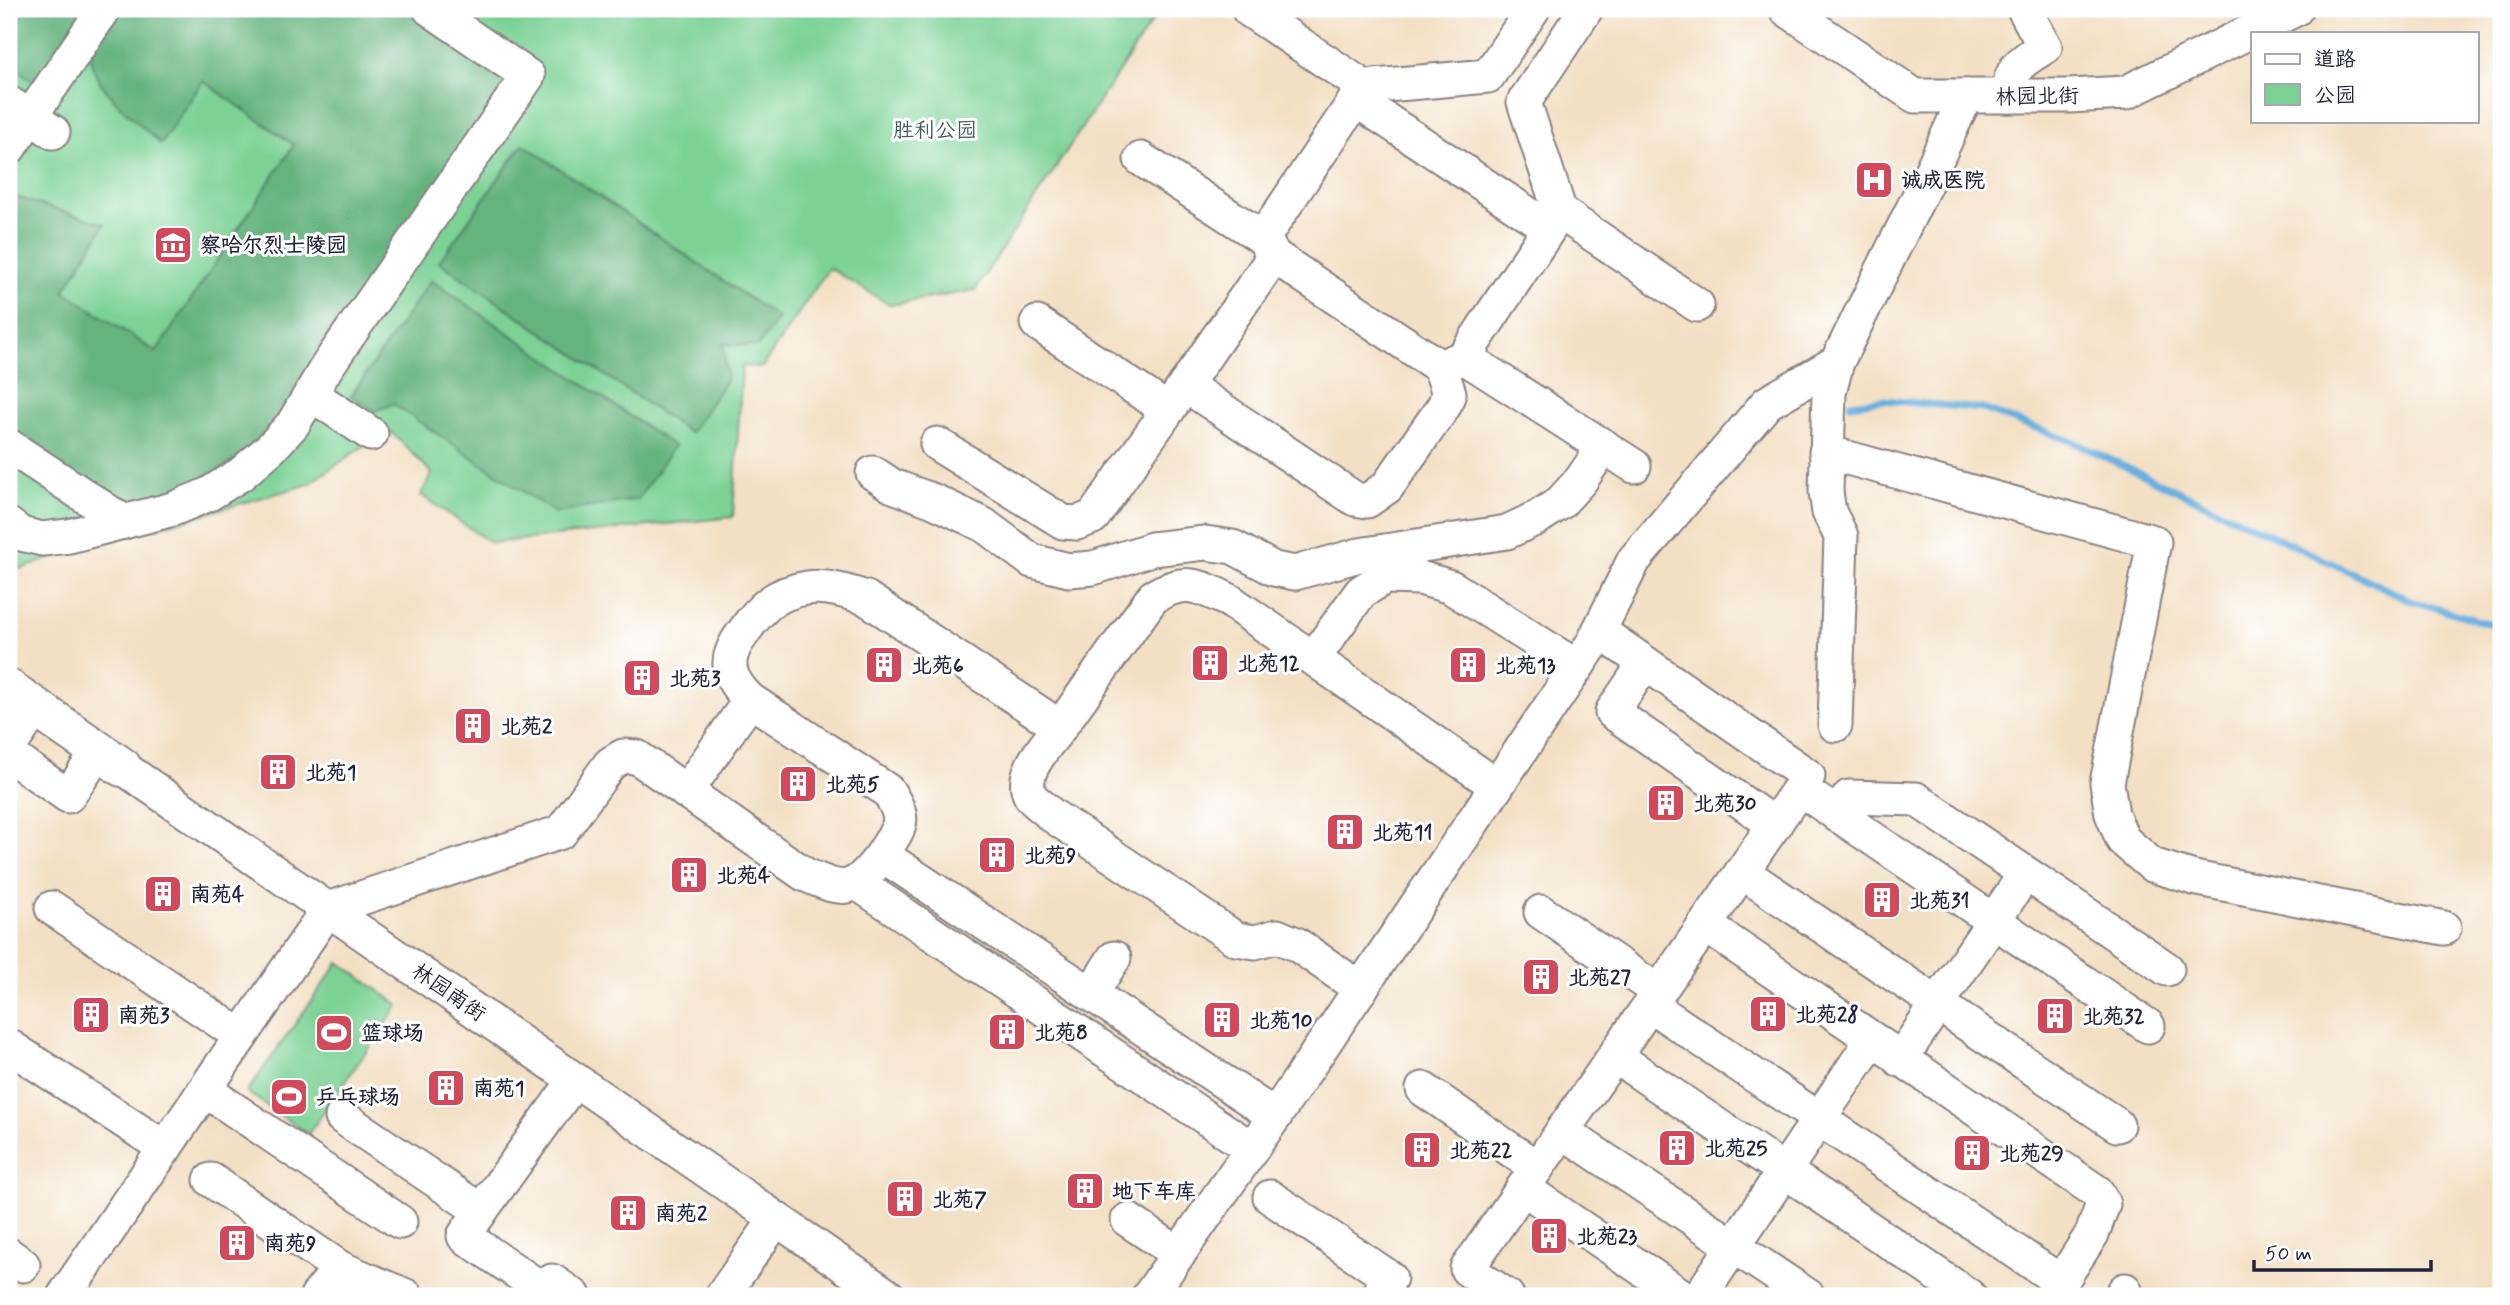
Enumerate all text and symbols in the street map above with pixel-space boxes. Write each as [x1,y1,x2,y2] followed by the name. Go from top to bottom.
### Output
[2251,32,2478,122] legend
[2314,46,2356,74] text: 道路
[1995,82,2079,112] street label: 林园北街
[2314,82,2356,110] text: 公园
[893,117,977,145] park label: 胜利公园
[1853,159,1895,201] hospital icon: 诚成医院
[1901,167,1985,195] place label: 诚成医院
[152,224,194,266] museum icon: 察哈尔烈士陵园
[200,232,347,260] place label: 察哈尔烈士陵园
[1189,642,1231,684] building icon: 北苑12
[863,644,905,686] building icon: 北苑6
[1447,644,1489,686] building icon: 北苑13
[1237,650,1299,678] place label: 北苑12
[911,652,964,680] place label: 北苑6
[1495,652,1555,680] place label: 北苑13
[621,657,663,699] building icon: 北苑3
[669,665,721,693] place label: 北苑3
[452,705,494,747] building icon: 北苑2
[500,713,553,741] place label: 北苑2
[257,751,299,793] building icon: 北苑1
[305,759,356,787] place label: 北苑1
[777,763,819,805] building icon: 北苑5
[825,771,880,799] place label: 北苑5
[1645,782,1687,824] building icon: 北苑30
[1693,790,1757,818] place label: 北苑30
[1324,811,1366,853] building icon: 北苑11
[1372,819,1432,847] place label: 北苑11
[976,834,1018,876] building icon: 北苑9
[1024,842,1076,870] place label: 北苑9
[668,854,710,896] building icon: 北苑4
[716,862,771,890] place label: 北苑4
[142,873,184,915] building icon: 南苑4
[1861,879,1903,921] building icon: 北苑31
[190,881,245,909] place label: 南苑4
[1909,887,1970,915] place label: 北苑31
[1520,956,1562,998] building icon: 北苑27
[406,957,491,1028] street label: 林园南街
[1568,964,1631,992] place label: 北苑27
[1747,993,1789,1035] building icon: 北苑28
[70,994,112,1036] building icon: 南苑3
[2034,995,2076,1037] building icon: 北苑32
[1201,999,1243,1041] building icon: 北苑10
[1795,1001,1859,1029] place label: 北苑28
[118,1002,170,1030] place label: 南苑3
[2082,1003,2145,1031] place label: 北苑32
[1249,1007,1312,1035] place label: 北苑10
[986,1011,1028,1053] building icon: 北苑8
[313,1012,355,1054] sports icon: 篮球场
[1034,1019,1088,1047] place label: 北苑8
[361,1020,424,1048] place label: 篮球场
[425,1067,467,1109] building icon: 南苑1
[473,1075,524,1103] place label: 南苑1
[268,1076,310,1118] sports icon: 乒乓球场
[316,1084,400,1112] place label: 乒乓球场
[1656,1127,1698,1169] building icon: 北苑25
[1401,1129,1443,1171] building icon: 北苑22
[1951,1132,1993,1174] building icon: 北苑29
[1704,1135,1767,1163] place label: 北苑25
[1449,1137,1512,1165] place label: 北苑22
[1999,1140,2064,1168] place label: 北苑29
[1064,1170,1106,1212] building icon: 地下车库
[884,1178,926,1220] building icon: 北苑7
[1112,1178,1196,1206] place label: 地下车库
[932,1186,987,1214] place label: 北苑7
[607,1192,649,1234] building icon: 南苑2
[655,1200,708,1228] place label: 南苑2
[1528,1215,1570,1257] building icon: 北苑23
[216,1222,258,1264] building icon: 南苑9
[1576,1223,1637,1251] place label: 北苑23
[2254,1228,2431,1272] scale bar
[264,1230,316,1258] place label: 南苑9
[2265,1240,2312,1268] text: 50 m

